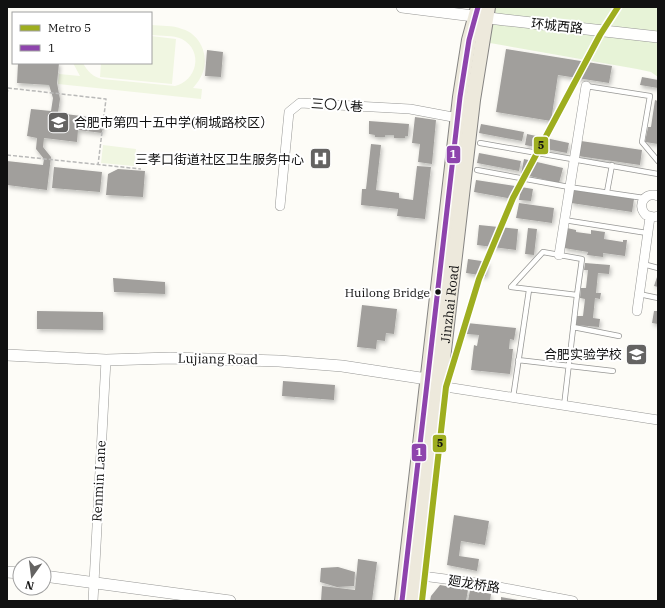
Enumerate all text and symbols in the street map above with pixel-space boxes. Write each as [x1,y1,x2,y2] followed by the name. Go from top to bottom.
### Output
[12,12,152,64] legend
[530,15,584,37] street label: 环城西路
[48,20,91,35] text: Metro 5
[48,40,55,55] text: 1
[310,95,364,115] street label: 三〇八巷
[45,109,71,135] school or university icon: 合肥市第四十五中学(桐城路校区）
[74,114,273,131] place label: 合肥市第四十五中学(桐城路校区）
[533,136,549,155] line badge: 5
[538,138,544,152] text: 5
[446,145,461,164] line badge: 1
[307,146,333,172] hospital icon: 三孝口街道社区卫生服务中心
[450,147,457,161] text: 1
[135,151,304,168] place label: 三孝口街道社区卫生服务中心
[436,264,462,344] street label: Jinzhai Road
[345,285,430,300] place label: Huilong Bridge
[433,287,443,297] marker: Huilong Bridge
[624,341,650,367] school or university icon: 合肥实验学校
[544,346,622,363] place label: 合肥实验学校
[178,350,258,368] street label: Lujiang Road
[432,434,447,453] line badge: 5
[437,436,443,450] text: 5
[88,440,110,522] street label: Renmin Lane
[411,443,427,462] line badge: 1
[416,445,423,459] text: 1
[12,556,52,596] north arrow
[447,572,501,596] street label: 廻龙桥路
[23,578,35,594] text: N

